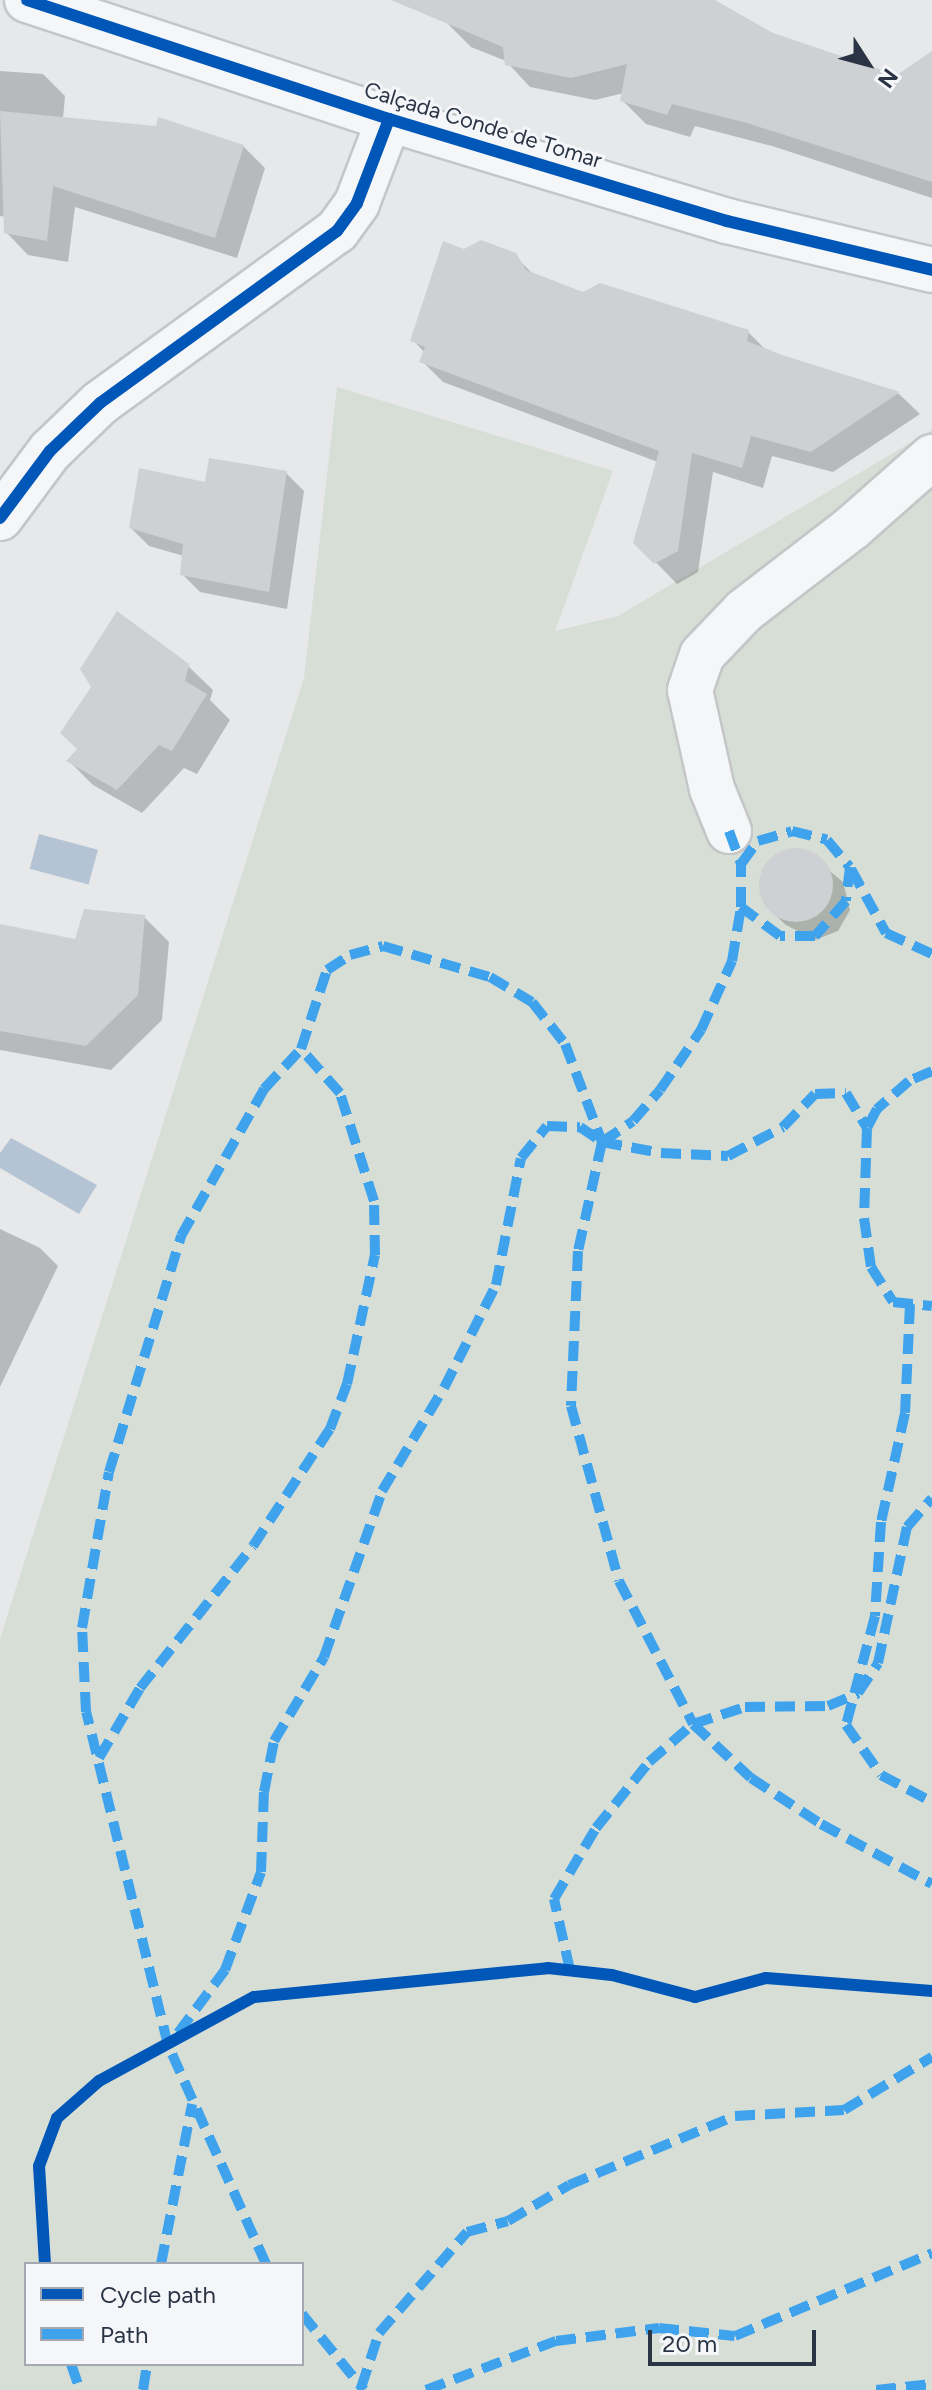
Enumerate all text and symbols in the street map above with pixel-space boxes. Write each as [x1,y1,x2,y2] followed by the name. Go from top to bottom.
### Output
[828,24,908,104] north arrow
[872,64,904,93] text: N
[361,76,605,174] street label: Calçada Conde de Tomar
[24,2262,304,2366] legend
[100,2280,216,2309] text: Cycle path
[652,2314,820,2364] scale bar
[100,2320,148,2349] text: Path
[662,2329,717,2358] text: 20 m

